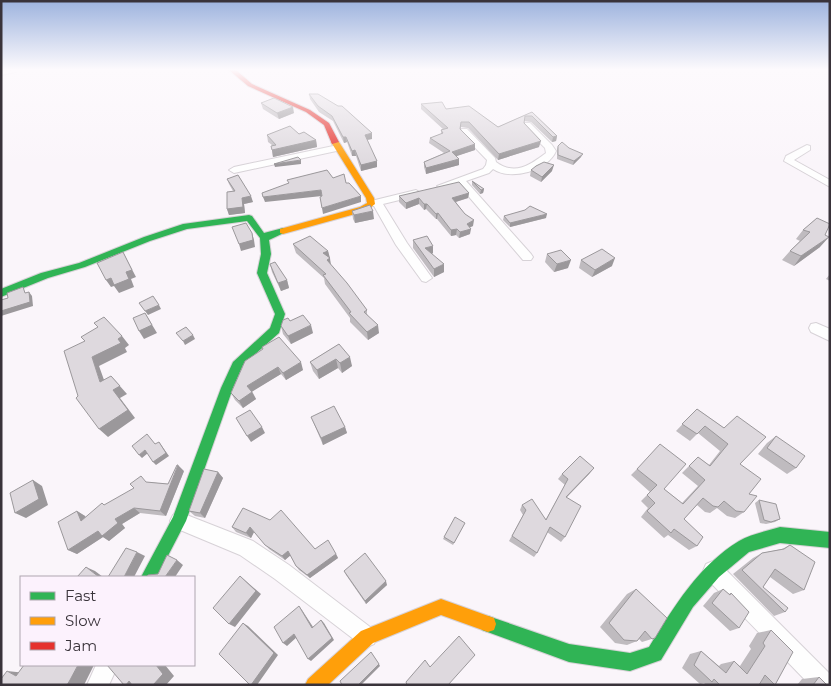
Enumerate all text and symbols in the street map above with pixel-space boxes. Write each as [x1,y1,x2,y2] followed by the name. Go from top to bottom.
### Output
[20,576,195,666] legend
[65,586,96,605] text: Fast
[65,611,101,630] text: Slow
[64,636,97,655] text: Jam

